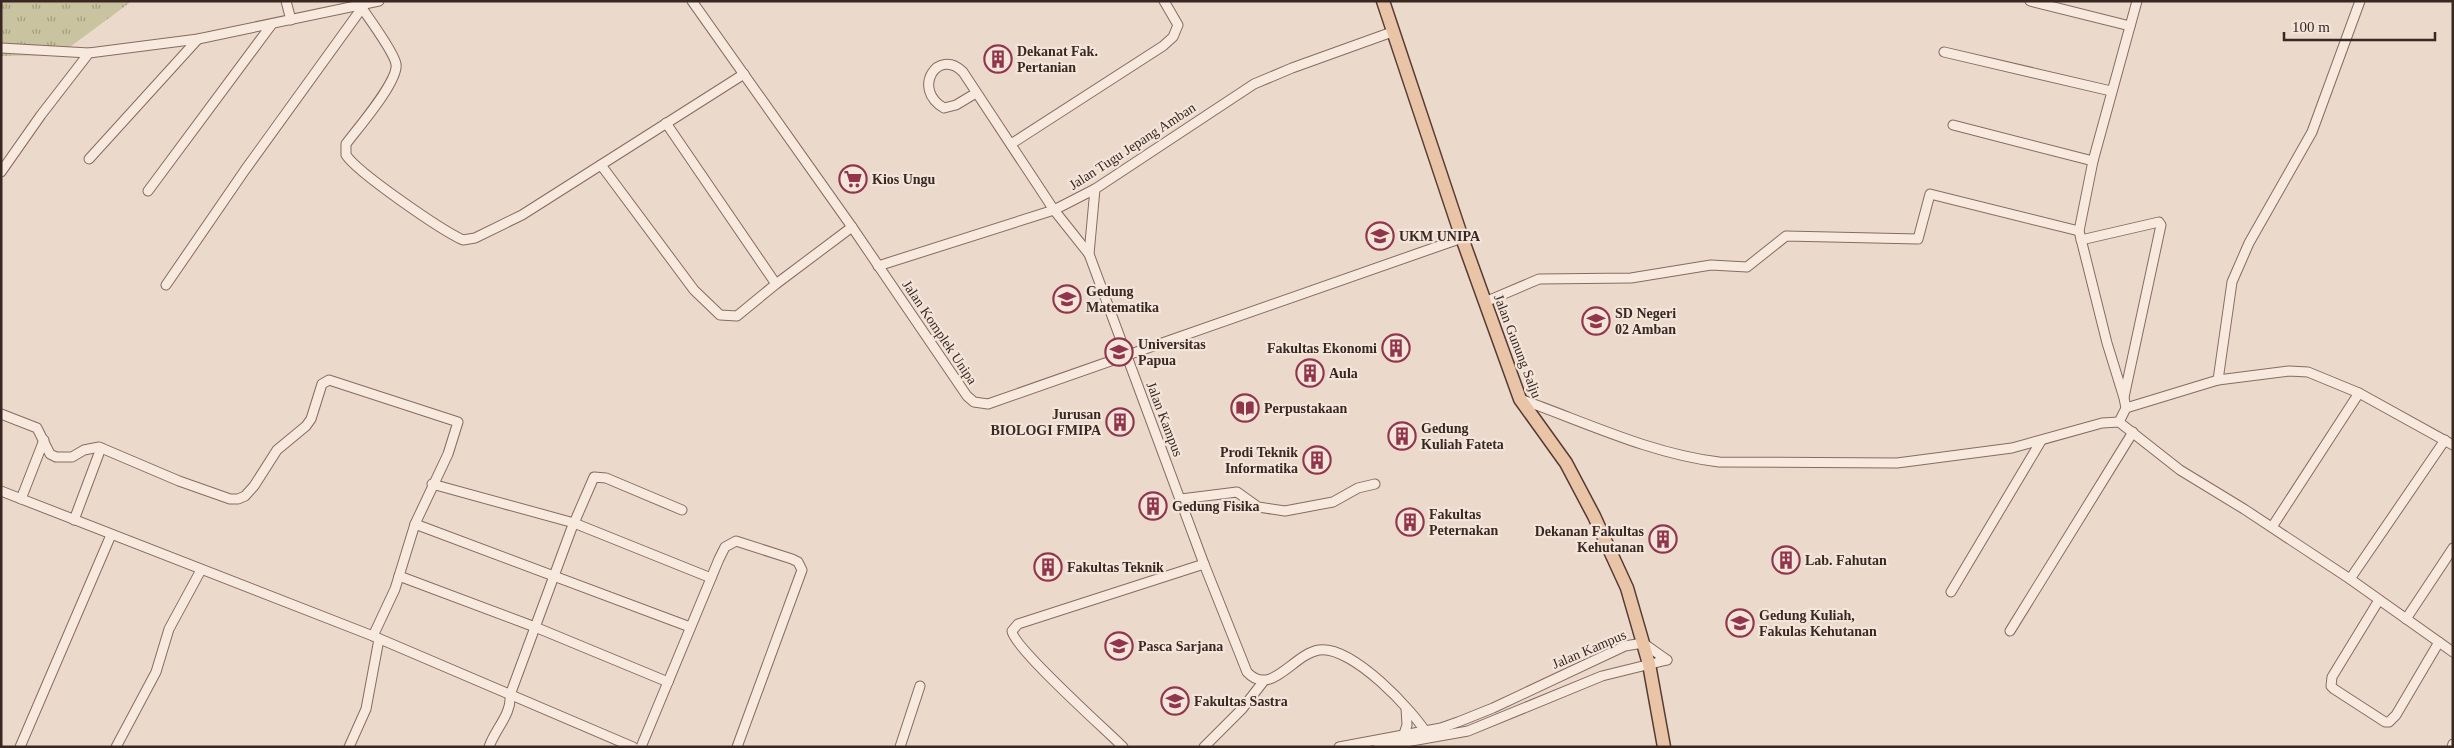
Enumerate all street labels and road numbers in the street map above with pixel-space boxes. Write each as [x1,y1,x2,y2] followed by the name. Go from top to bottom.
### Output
[1066,100,1198,193] street label: Jalan Tugu Jepang Amban
[899,277,980,388] street label: Jalan Komplek Unipa
[1491,292,1544,400] street label: Jalan Gunung Salju
[1143,380,1186,459] street label: Jalan Kampus
[1550,627,1628,672] street label: Jalan Kampus

